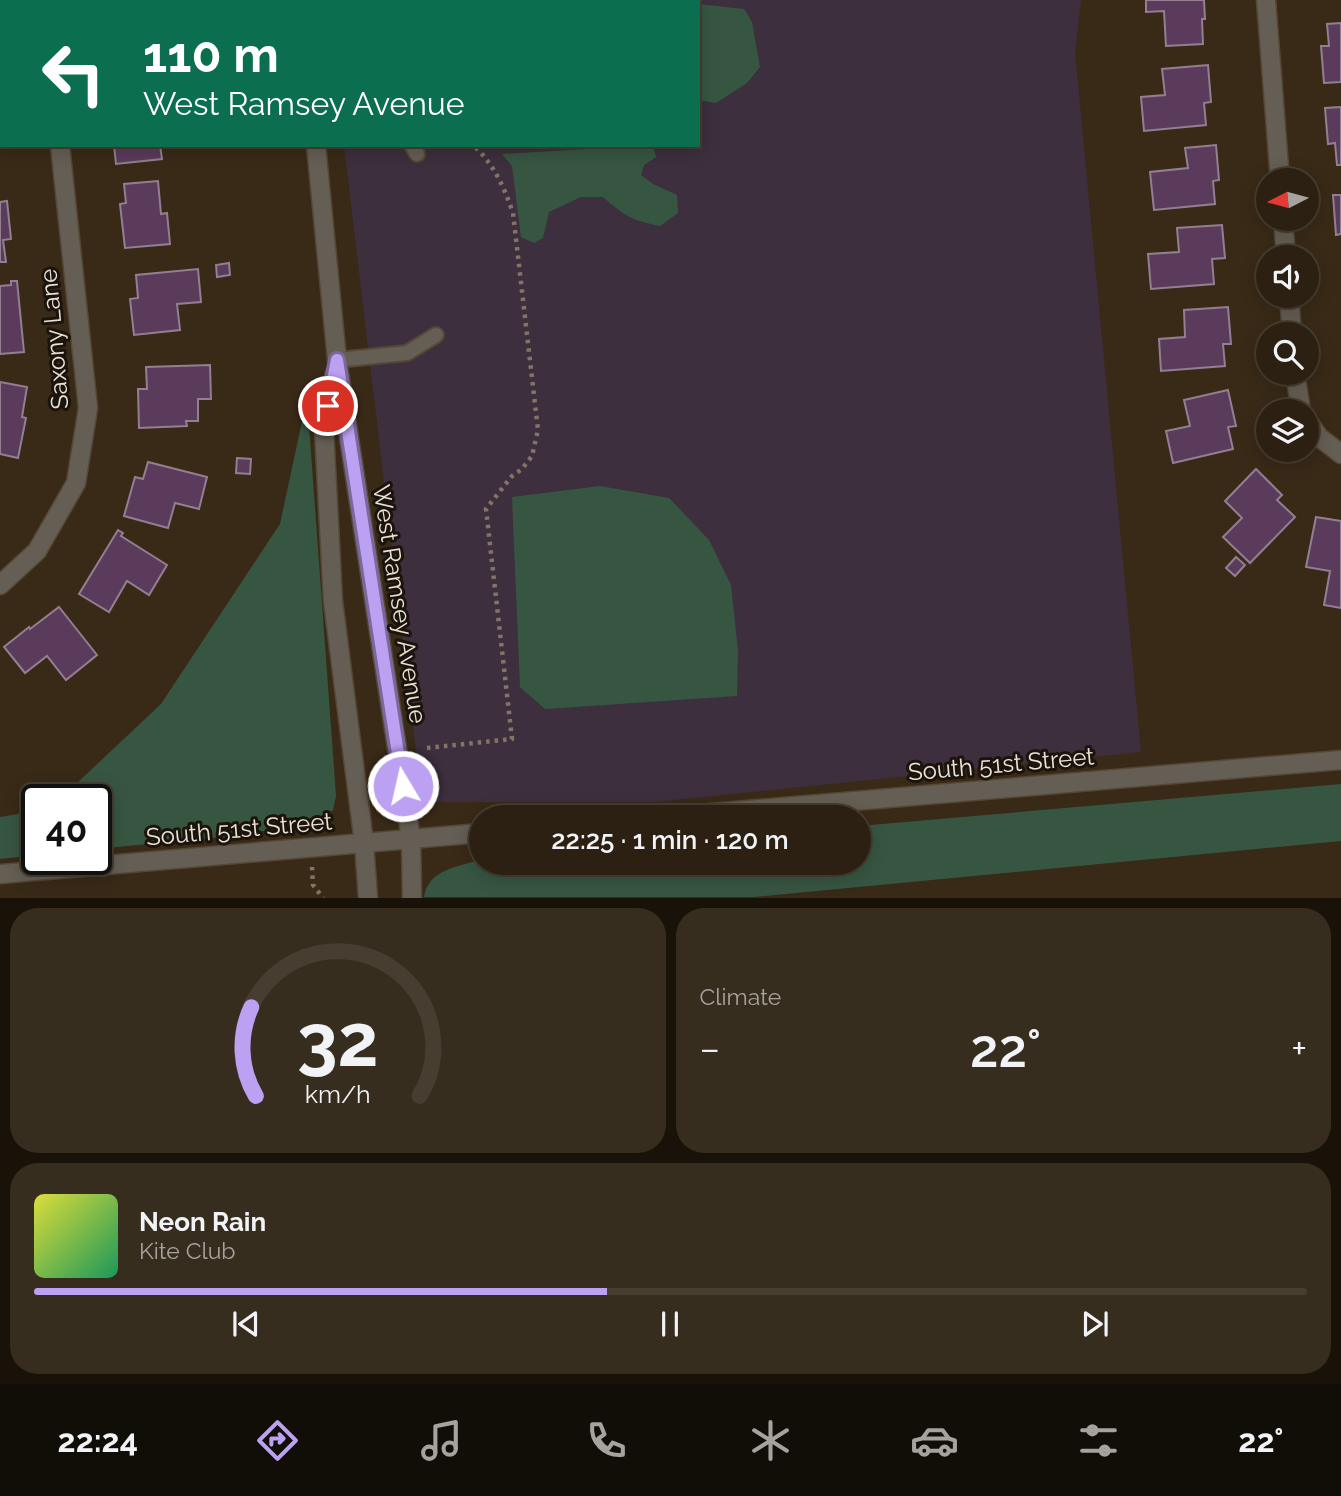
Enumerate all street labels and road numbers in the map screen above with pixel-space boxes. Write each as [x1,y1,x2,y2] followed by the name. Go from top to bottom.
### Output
[33,268,75,410] street label: Saxony Lane
[367,483,433,725] street label: West Ramsey Avenue
[907,741,1095,787] street label: South 51st Street
[145,806,333,852] street label: South 51st Street

